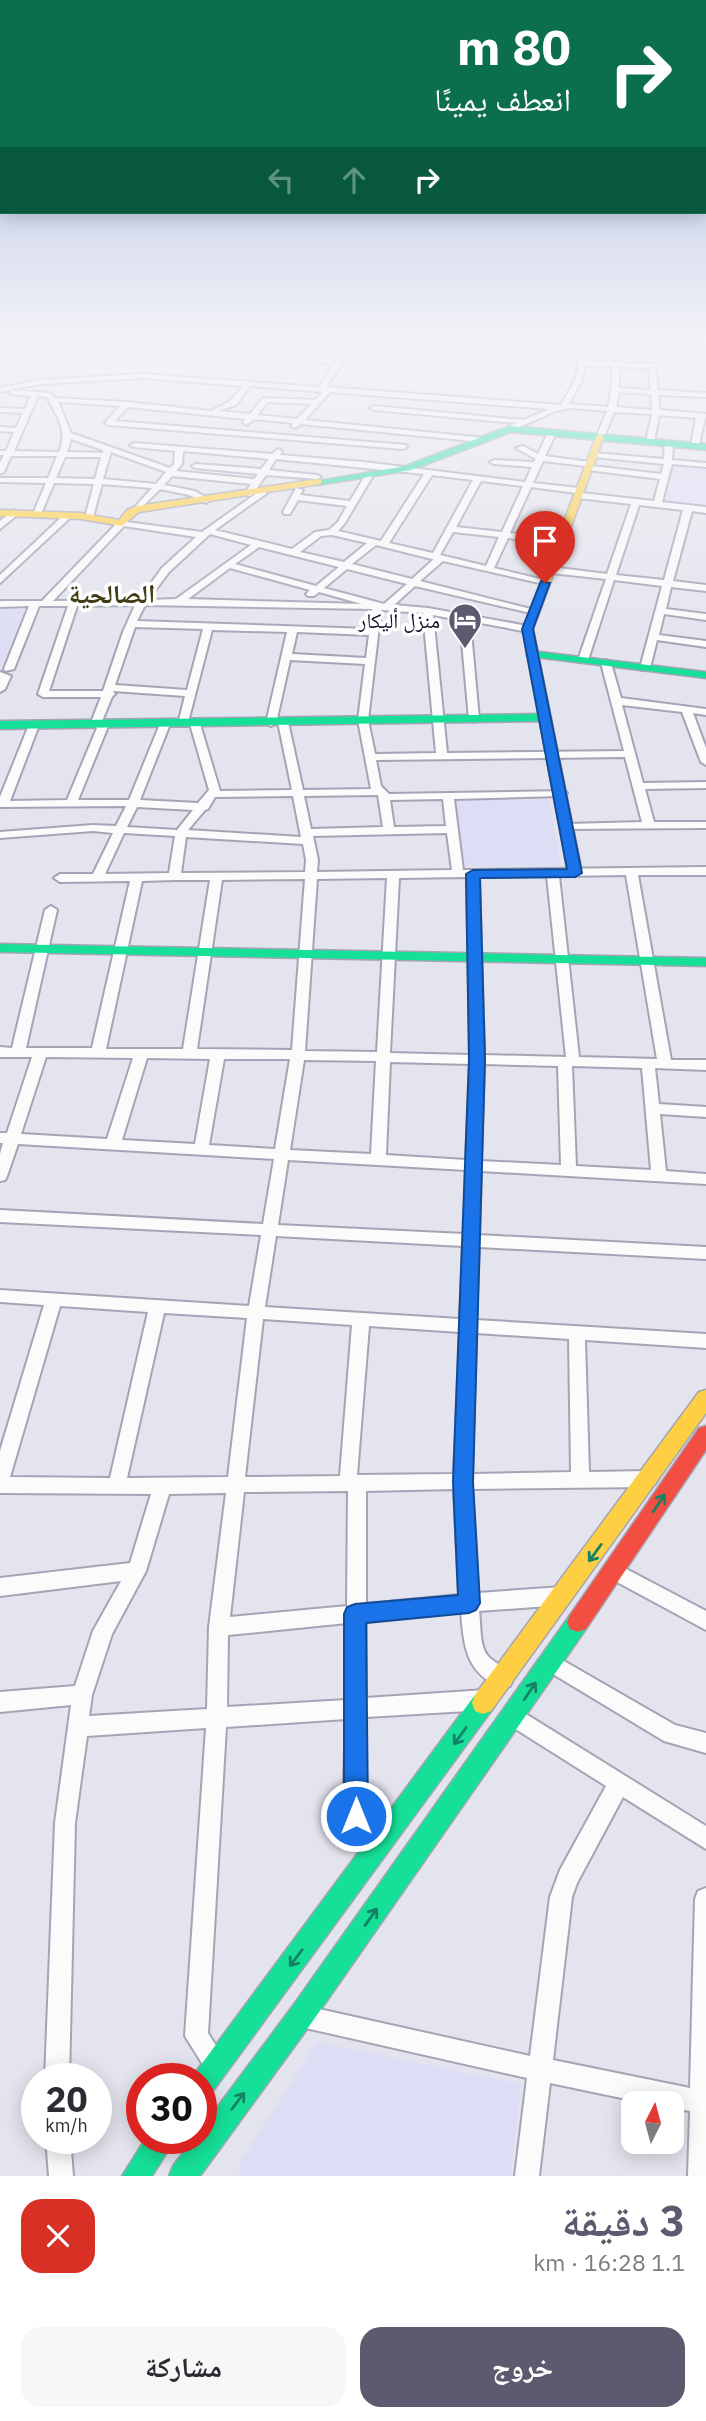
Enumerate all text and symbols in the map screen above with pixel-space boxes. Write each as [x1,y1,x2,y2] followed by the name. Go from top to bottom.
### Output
[457,15,571,78] text: 80 m
[595,28,686,119] icon: right
[434,78,571,120] text: انعطف يمينًا
[262,161,300,199] icon: left
[335,161,373,199] icon: ahead
[408,161,446,199] icon: right
[515,511,575,583] pin
[526,522,564,560] icon: arrive
[69,576,155,610] district label: الصالحية
[446,601,484,650] hotel icon: منزل أليكار
[357,606,440,634] place label: منزل أليكار
[652,1494,666,1513] one-way arrow
[588,1543,602,1562] one-way arrow
[523,1682,537,1701] one-way arrow
[453,1726,467,1745] one-way arrow
[319,1779,393,1853] position arrow
[364,1908,378,1927] one-way arrow
[288,1949,303,1967] one-way arrow
[126,2063,217,2154] speed limit sign: 30
[45,2076,88,2122] text: 20
[621,2091,684,2154] north arrow
[621,2091,684,2154] map controls
[230,2092,245,2111] one-way arrow
[45,2114,88,2137] text: km/h
[562,2193,685,2248] text: 3 دقيقة
[21,2199,95,2273] button: close
[533,2247,685,2277] text: 1.1 km · 16:28
[21,2327,346,2407] button: مشاركة
[360,2327,685,2407] button: خروج

